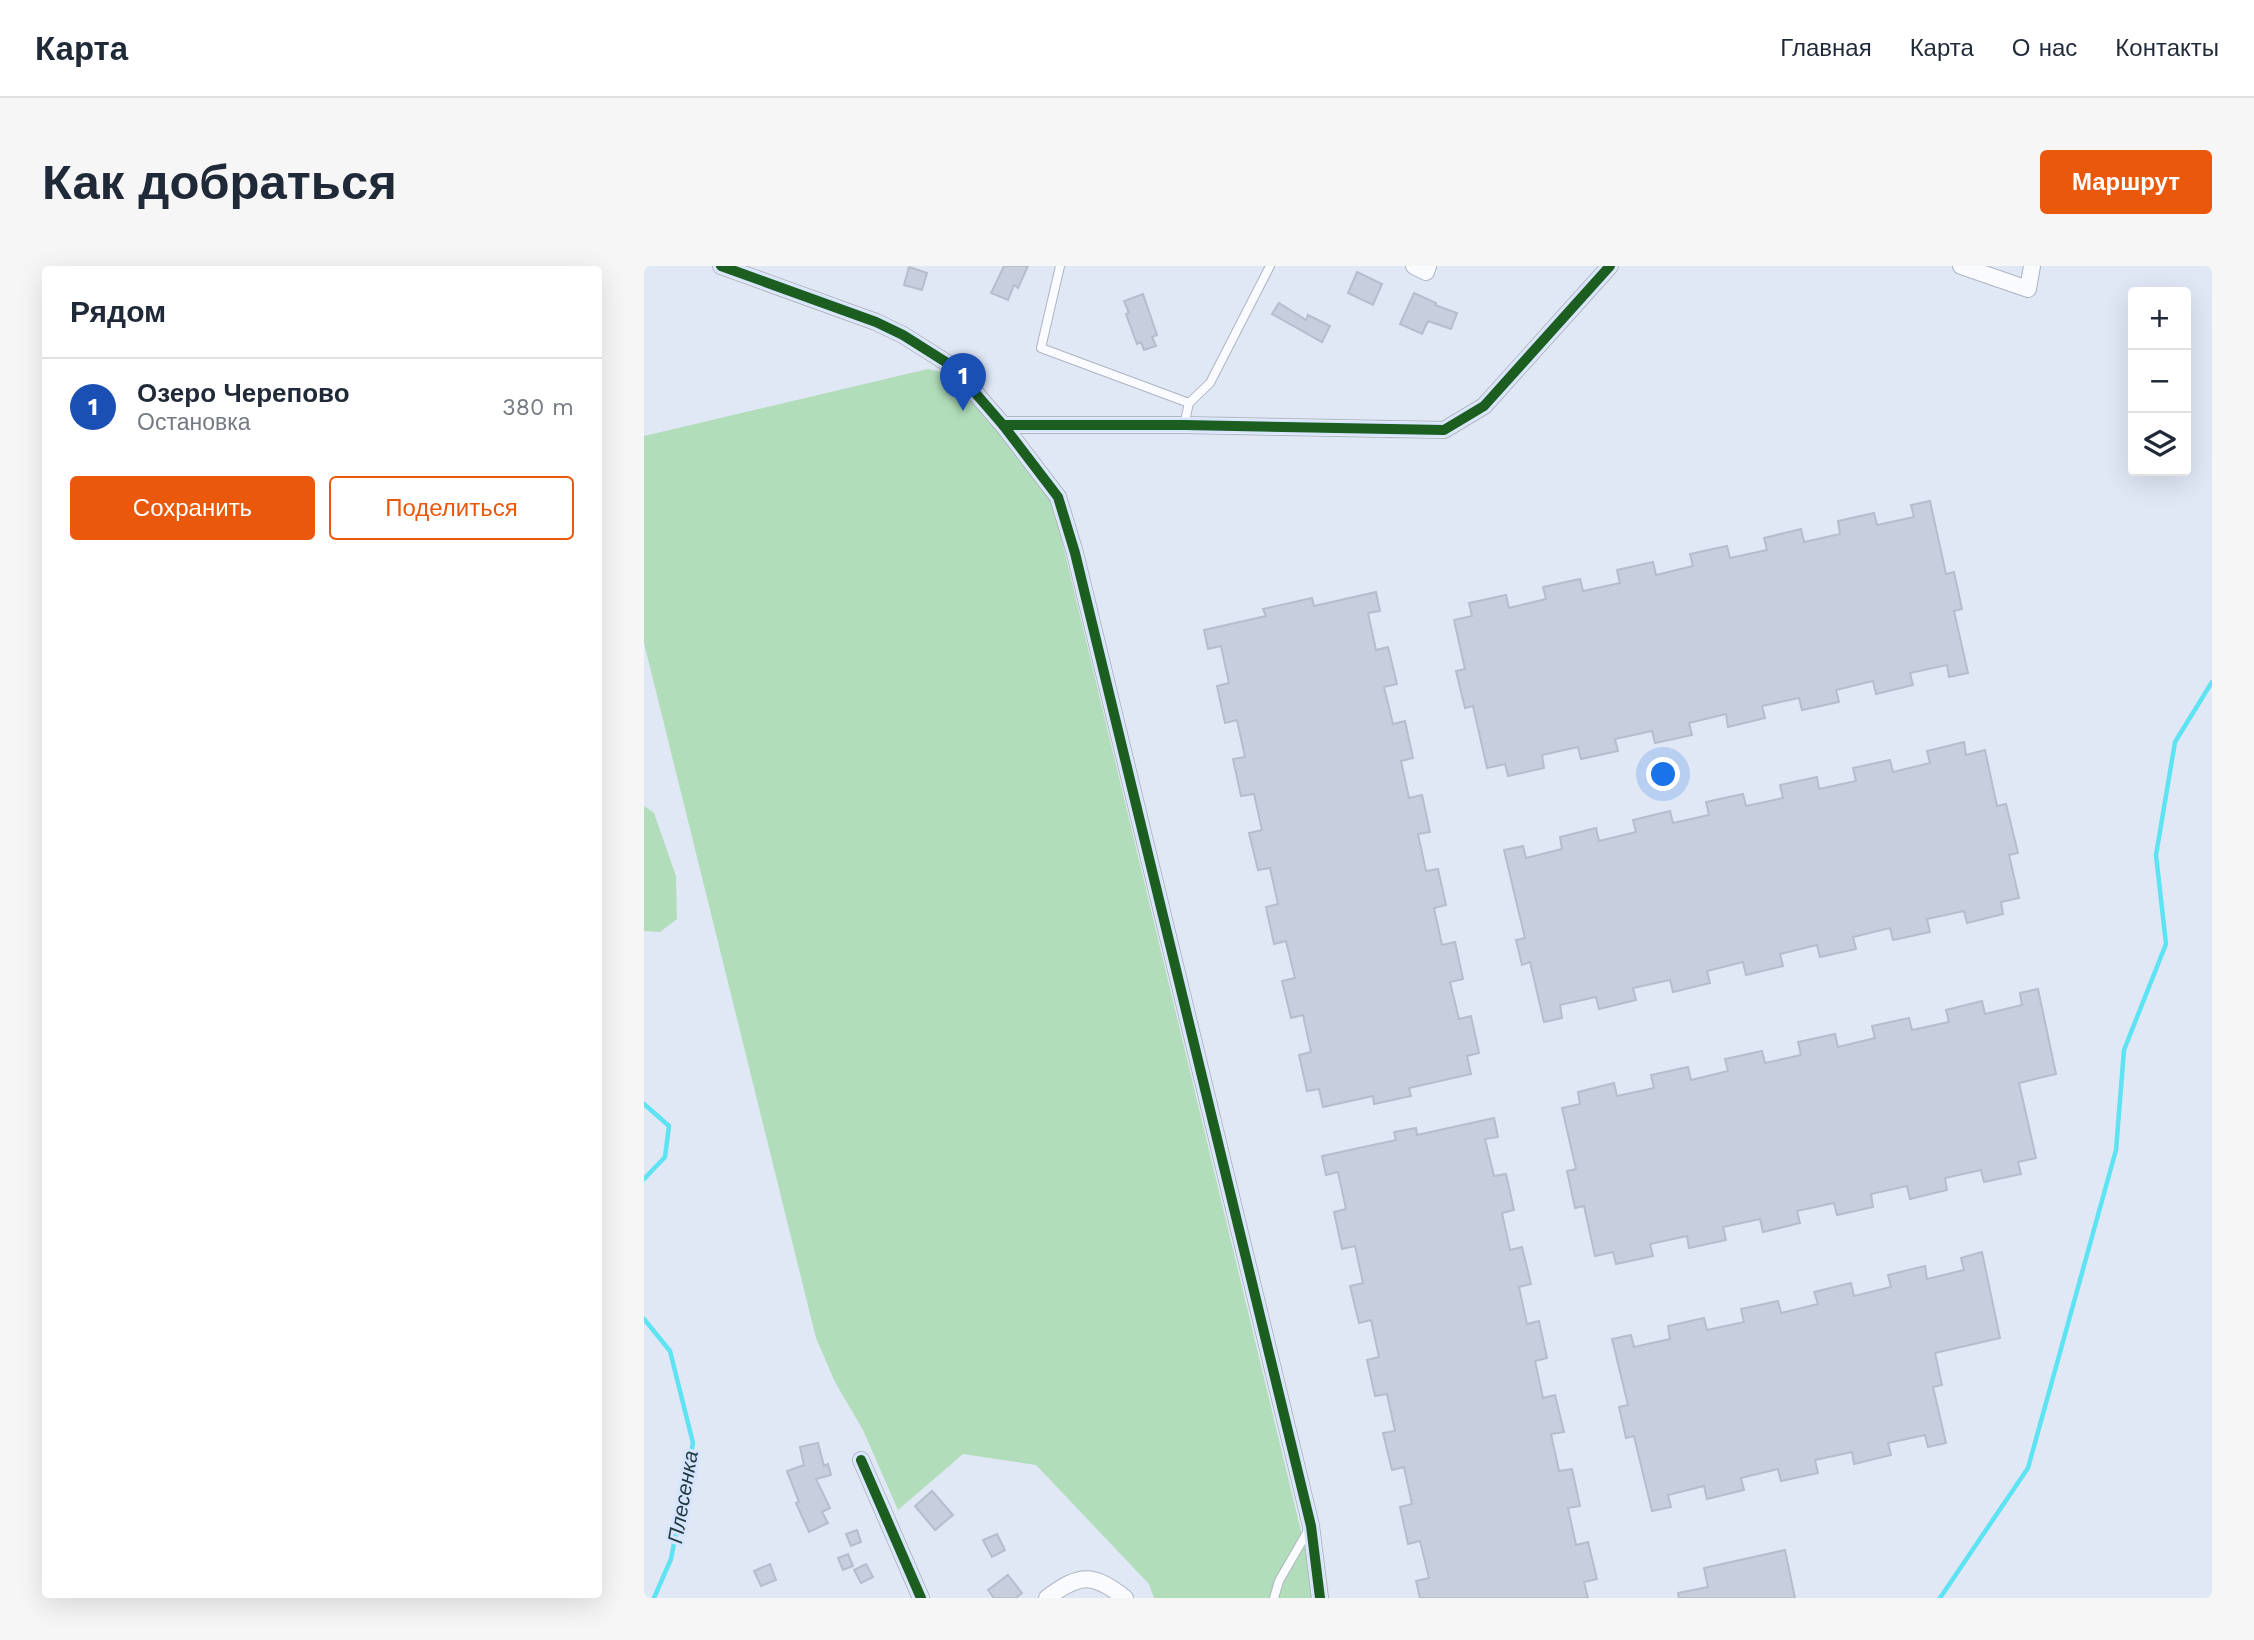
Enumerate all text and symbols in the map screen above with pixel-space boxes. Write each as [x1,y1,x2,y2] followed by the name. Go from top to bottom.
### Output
[35,29,128,68] text: Карта
[1780,34,1872,62] text: Главная
[1910,34,1974,62] text: Карта
[2012,34,2077,62] text: О нас
[2115,34,2219,62] text: Контакты
[2040,150,2212,214] button: Маршрут
[42,153,397,211] text: Как добраться
[2128,287,2191,476] map controls
[2128,287,2191,350] button: +
[70,294,166,329] text: Рядом
[2128,350,2191,413] button: −
[940,353,986,411] pin: 1
[137,378,350,408] text: Озеро Черепово
[88,394,98,421] text: 1
[502,394,574,421] text: 380 m
[137,409,251,436] text: Остановка
[2128,413,2191,476] button: layers
[70,476,315,540] button: Сохранить
[329,476,574,540] button: Поделиться
[1646,757,1680,791] your location
[662,1449,703,1545] water label: Плесенка

